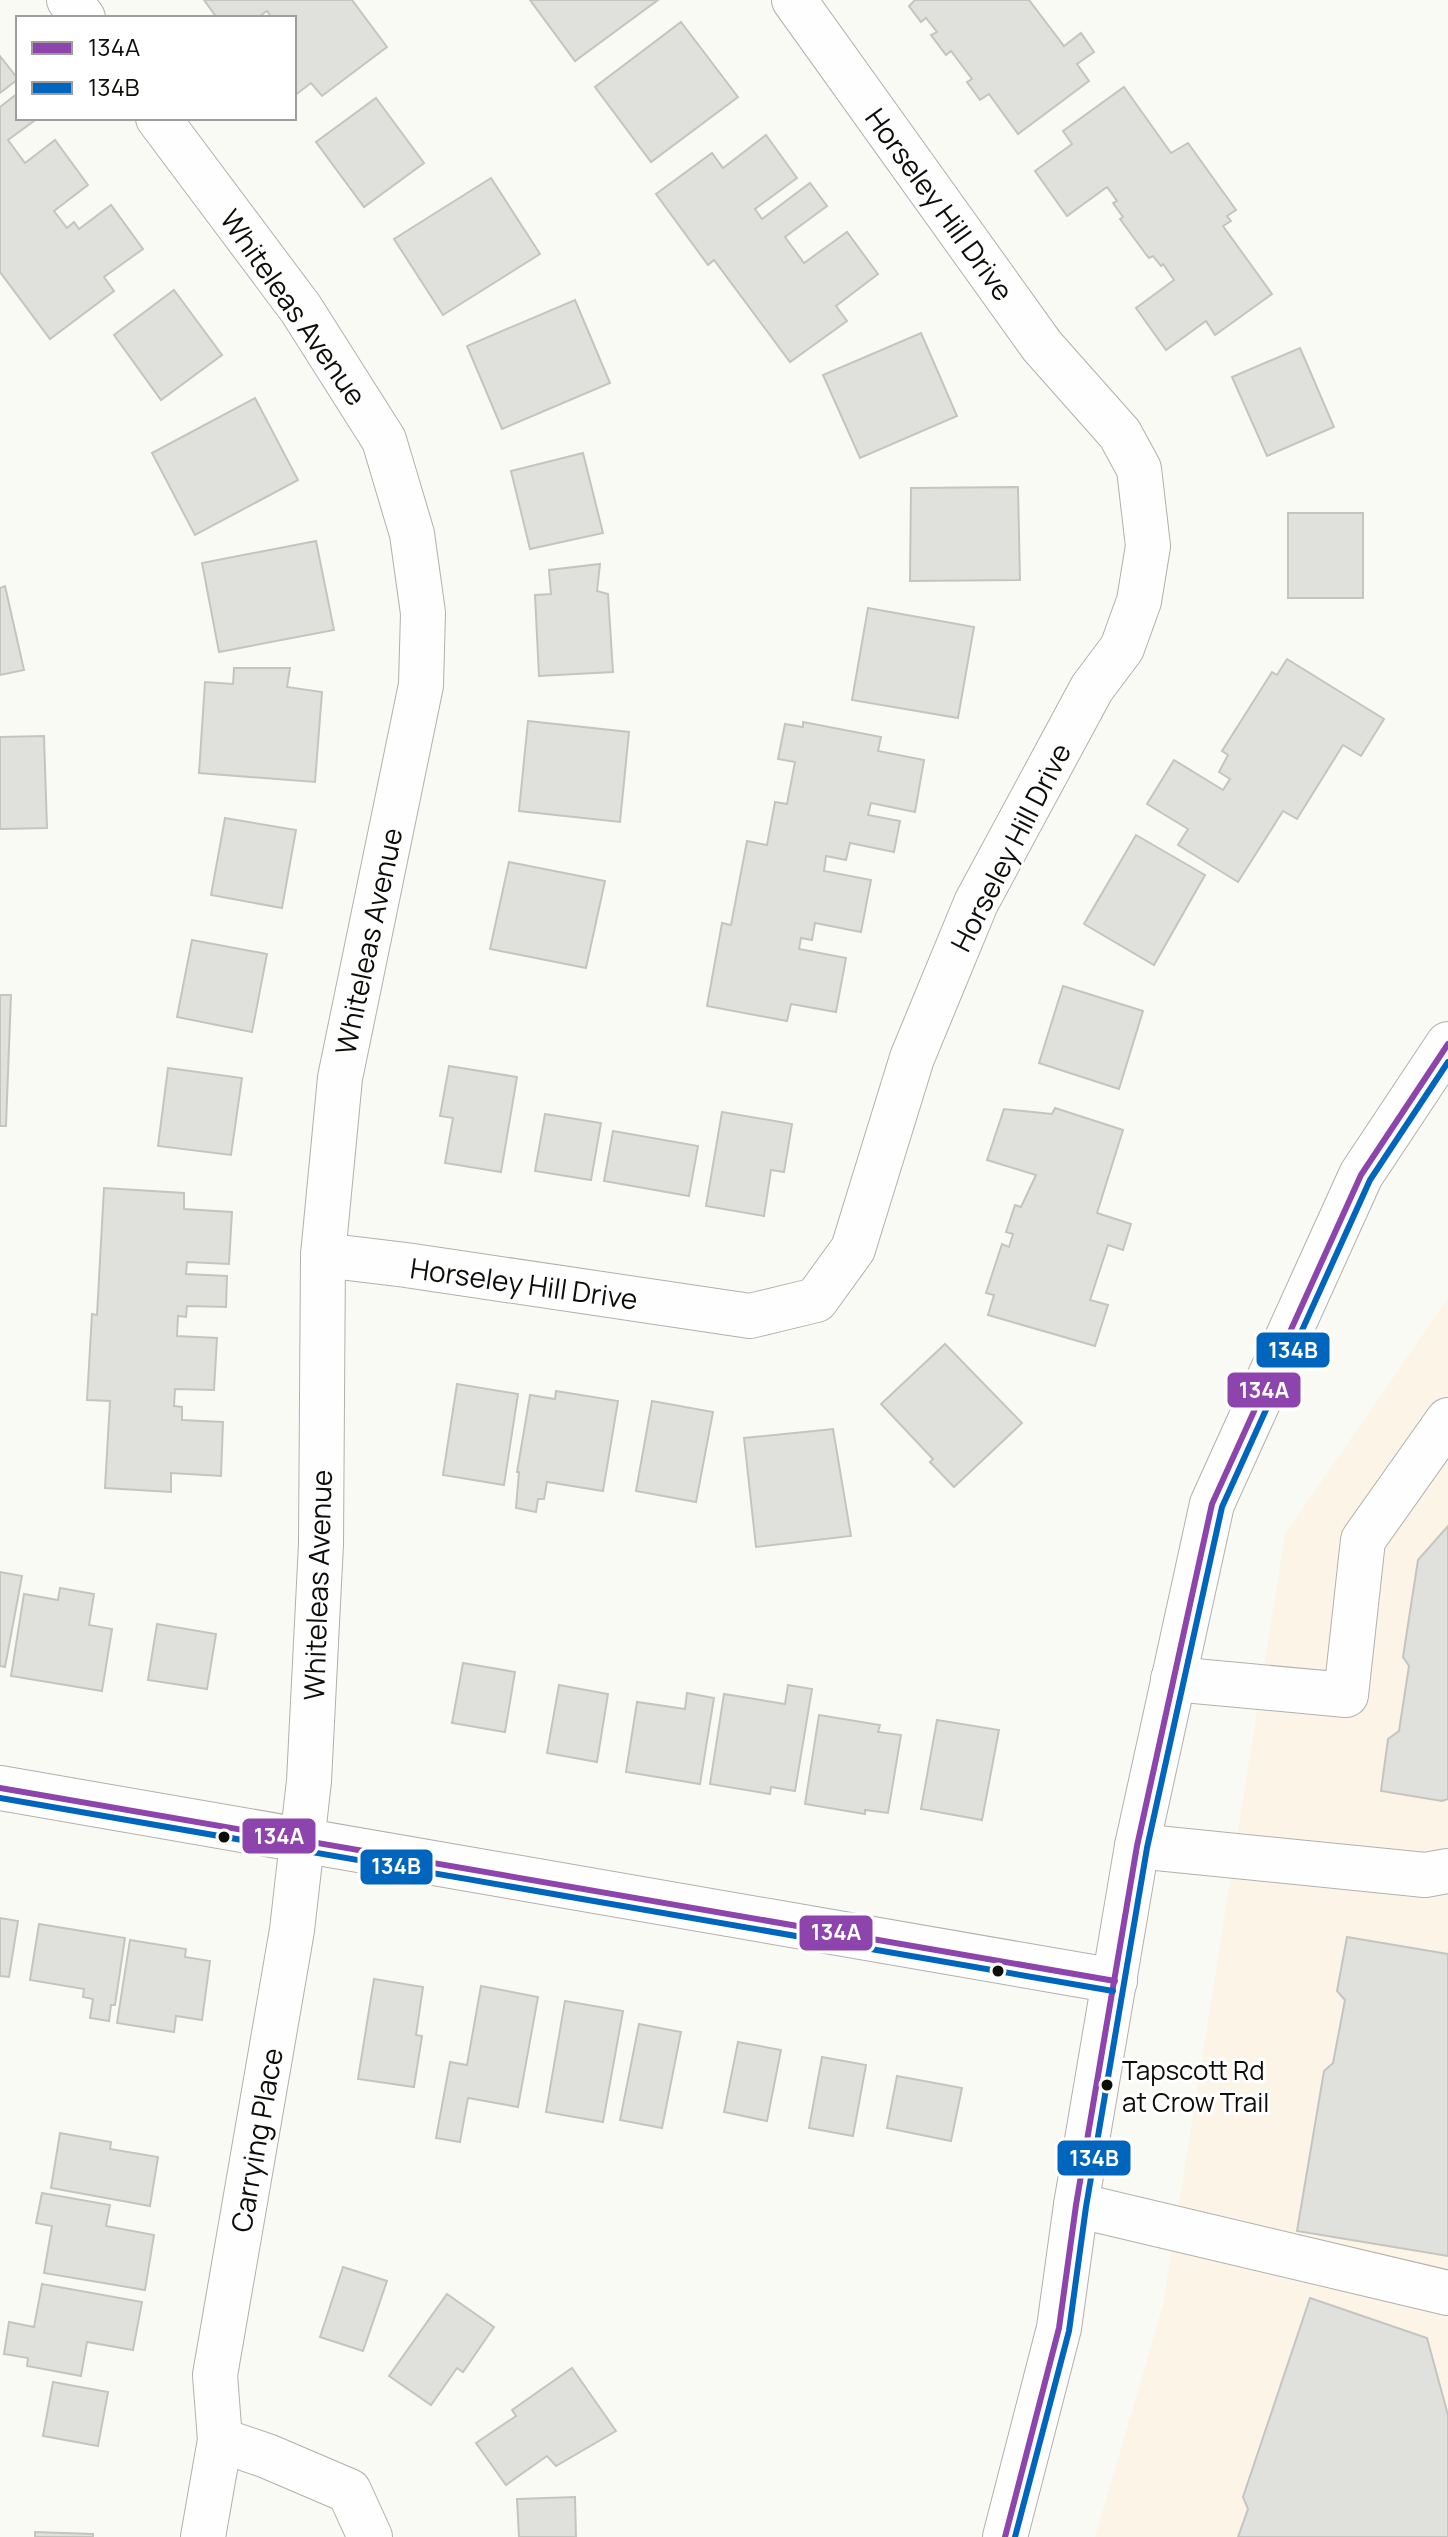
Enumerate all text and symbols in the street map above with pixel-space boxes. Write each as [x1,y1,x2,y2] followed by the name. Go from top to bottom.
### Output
[16,16,296,120] legend
[88,30,140,63] text: 134A
[88,70,140,103] text: 134B
[857,100,1023,308] street label: Horseley Hill Drive
[212,202,376,412] street label: Whiteleas Avenue
[941,736,1079,958] street label: Horseley Hill Drive
[325,824,411,1058] street label: Whiteleas Avenue
[408,1248,640,1318] street label: Horseley Hill Drive
[1255,1331,1331,1369] line badge: 134B
[1268,1335,1318,1365] text: 134B
[1226,1371,1302,1409] line badge: 134A
[1239,1375,1289,1405] text: 134A
[294,1469,340,1701] street label: Whiteleas Avenue
[241,1817,317,1855] line badge: 134A
[254,1821,304,1851] text: 134A
[216,1829,232,1845] unlabelled marker
[359,1848,434,1886] line badge: 134B
[371,1851,421,1881] text: 134B
[798,1914,874,1952] line badge: 134A
[811,1917,861,1947] text: 134A
[990,1963,1006,1979] unlabelled marker
[221,2045,291,2235] street label: Carrying Place
[1122,2052,1269,2120] place label: Tapscott Rd at Crow Trail
[1099,2077,1115,2093] marker: Tapscott Rd at Crow Trail
[1056,2139,1132,2177] line badge: 134B
[1069,2143,1119,2173] text: 134B

